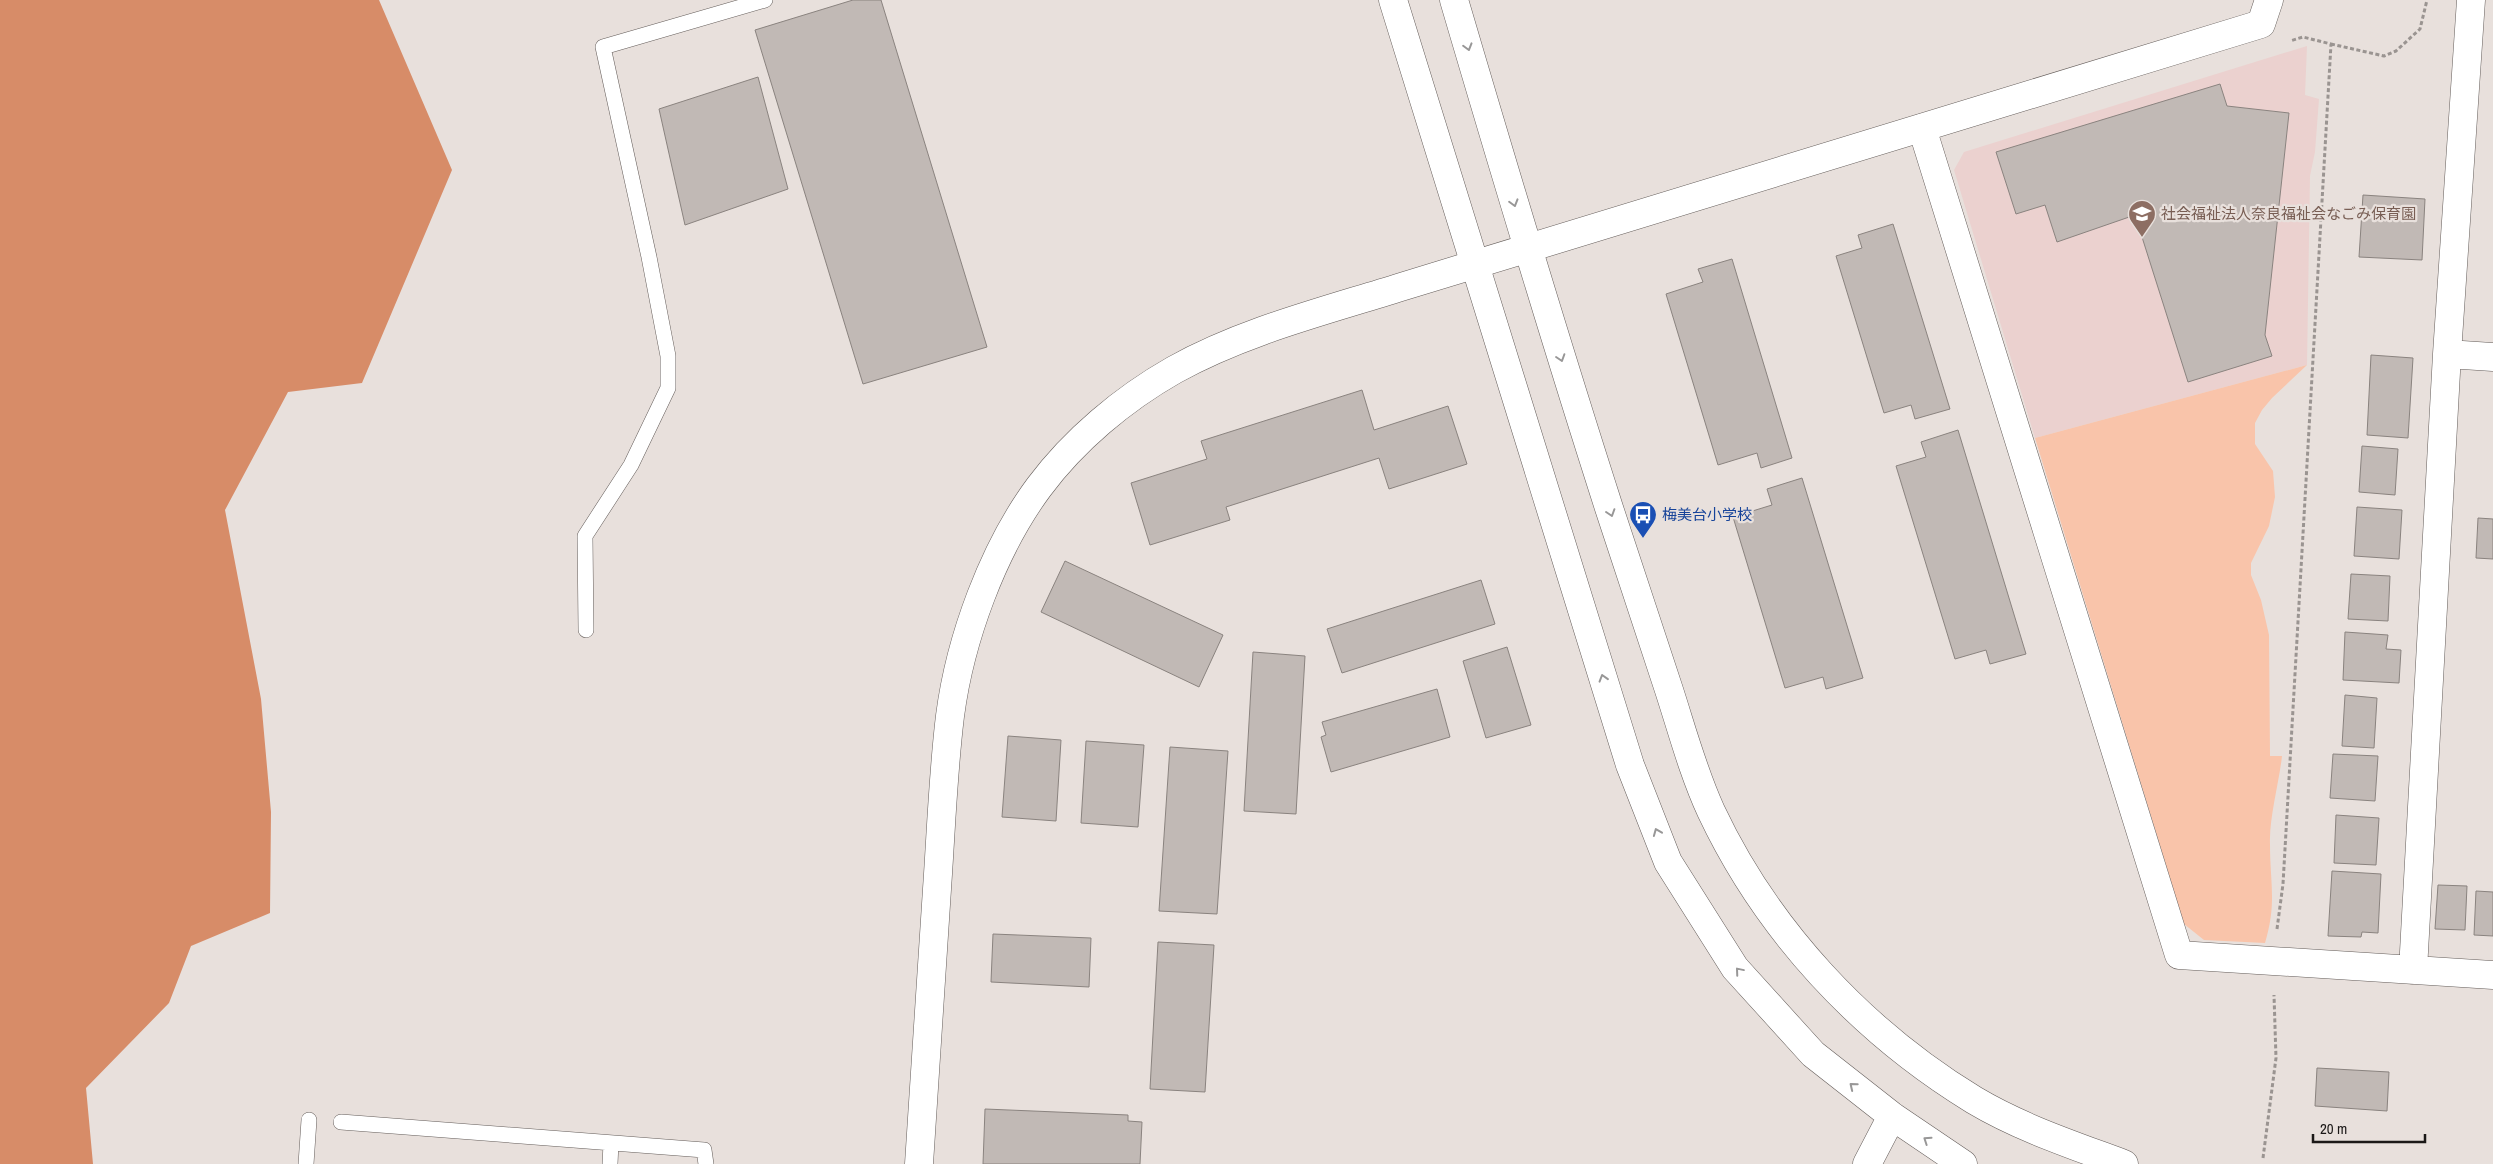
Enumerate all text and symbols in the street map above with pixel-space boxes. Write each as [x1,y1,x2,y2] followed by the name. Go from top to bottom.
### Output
[1462,42,1473,51] one-way arrow
[1508,198,1518,206] one-way arrow
[2127,199,2157,238] school or university icon: 社会福祉法人奈良福祉会なごみ保育園
[2161,203,2416,224] place label: 社会福祉法人奈良福祉会なごみ保育園
[1556,353,1566,362] one-way arrow
[1628,500,1658,539] bus stop icon: 梅美台小学校
[1662,504,1752,525] place label: 梅美台小学校
[1605,508,1615,517] one-way arrow
[1599,675,1609,683] one-way arrow
[1652,828,1663,837] one-way arrow
[1735,968,1744,977] one-way arrow
[1850,1082,1859,1091] one-way arrow
[2313,1112,2426,1144] scale bar
[2320,1118,2347,1139] text: 20 m
[1923,1137,1933,1146] one-way arrow

